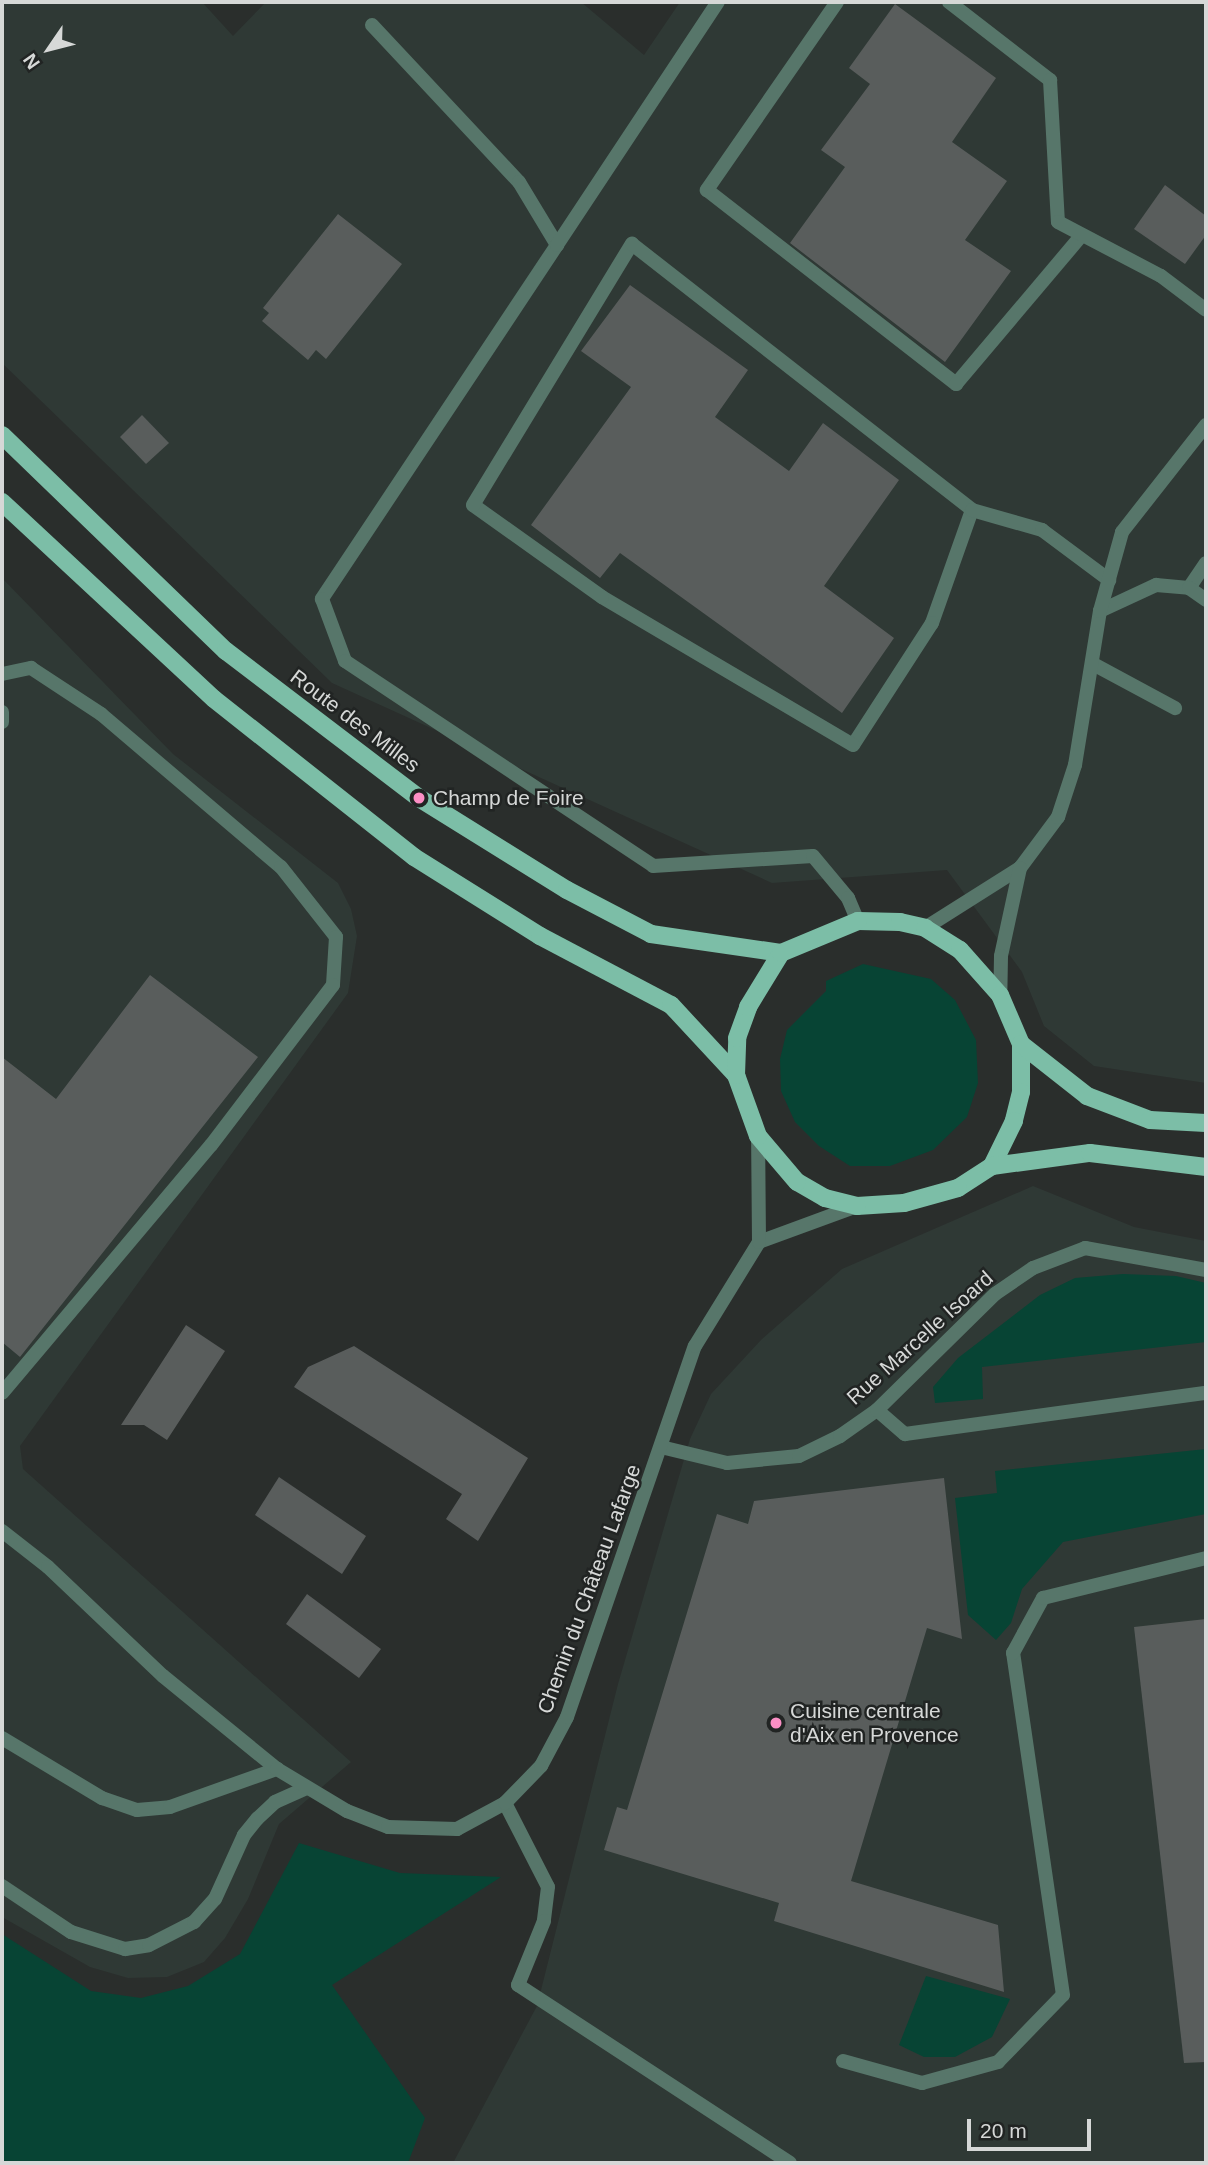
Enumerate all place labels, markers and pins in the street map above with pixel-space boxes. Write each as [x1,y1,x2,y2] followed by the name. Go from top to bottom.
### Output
[433,785,584,811] place label: Champ de Foire
[411,790,427,806] marker: Champ de Foire
[790,1698,959,1748] place label: Cuisine centrale d'Aix en Provence
[768,1715,784,1731] marker: Cuisine centrale d'Aix en Provence

